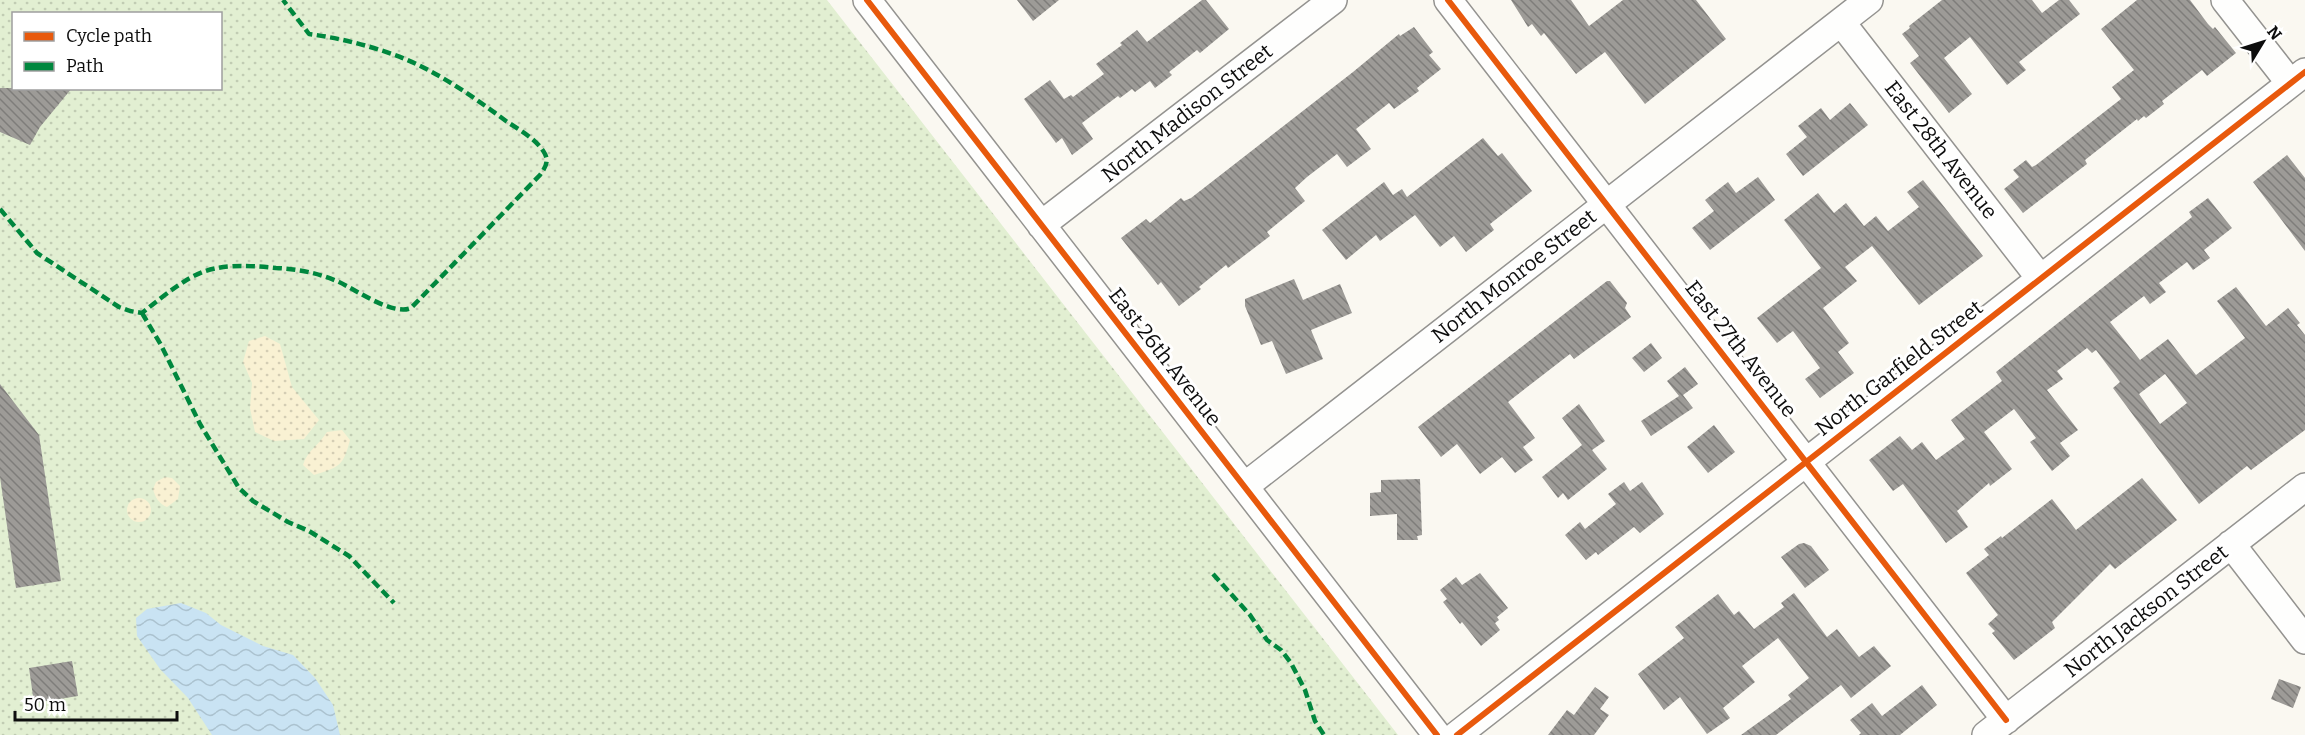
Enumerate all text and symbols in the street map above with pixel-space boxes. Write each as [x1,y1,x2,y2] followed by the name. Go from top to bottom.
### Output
[12,12,222,90] legend
[2233,12,2293,72] north arrow
[2263,22,2286,44] text: N
[66,25,152,47] text: Cycle path
[1096,38,1278,188] street label: North Madison Street
[66,55,104,77] text: Path
[1879,76,2003,224] street label: East 28th Avenue
[1426,203,1602,348] street label: North Monroe Street
[1680,275,1802,423] street label: East 27th Avenue
[1103,283,1227,431] street label: East 26th Avenue
[1810,294,1988,441] street label: North Garfield Street
[2059,539,2233,683] street label: North Jackson Street
[15,684,177,722] scale bar
[24,694,66,716] text: 50 m

